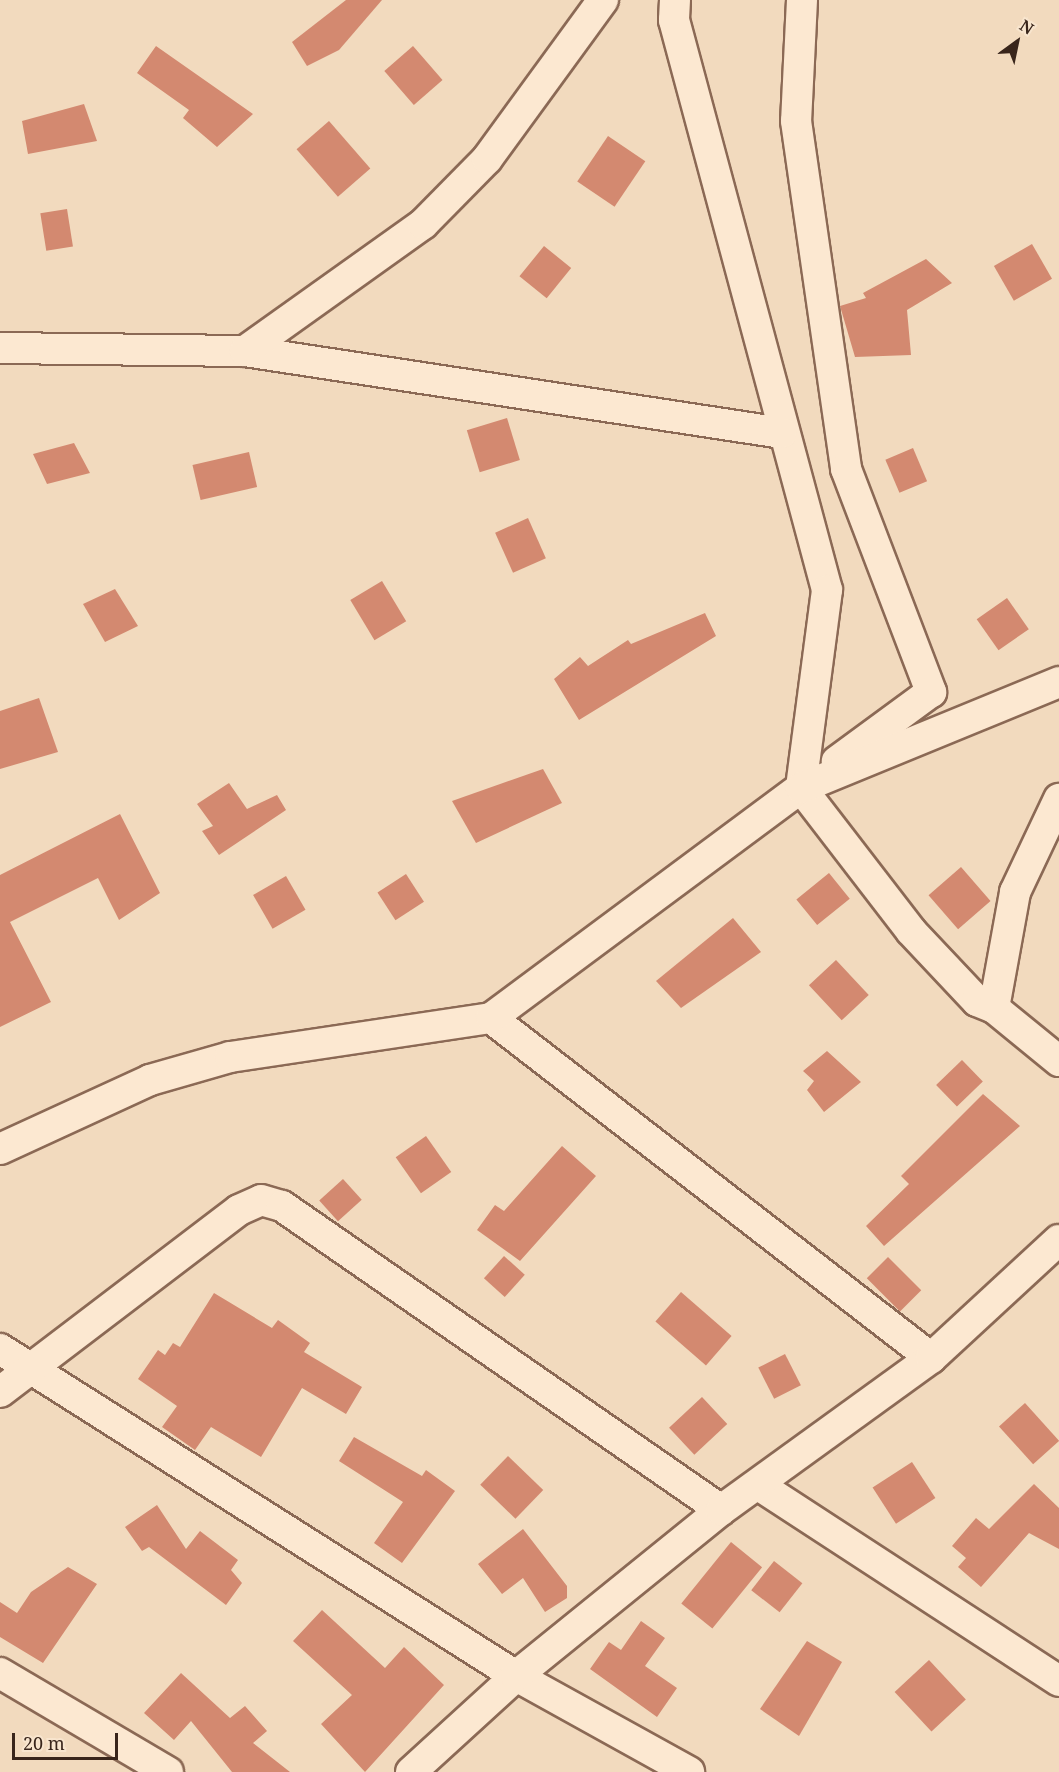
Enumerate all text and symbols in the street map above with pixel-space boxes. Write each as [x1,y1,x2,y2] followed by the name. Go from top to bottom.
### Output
[987,12,1047,72] north arrow
[1016,14,1038,40] text: N
[15,1721,122,1759] scale bar
[23,1731,65,1755] text: 20 m

